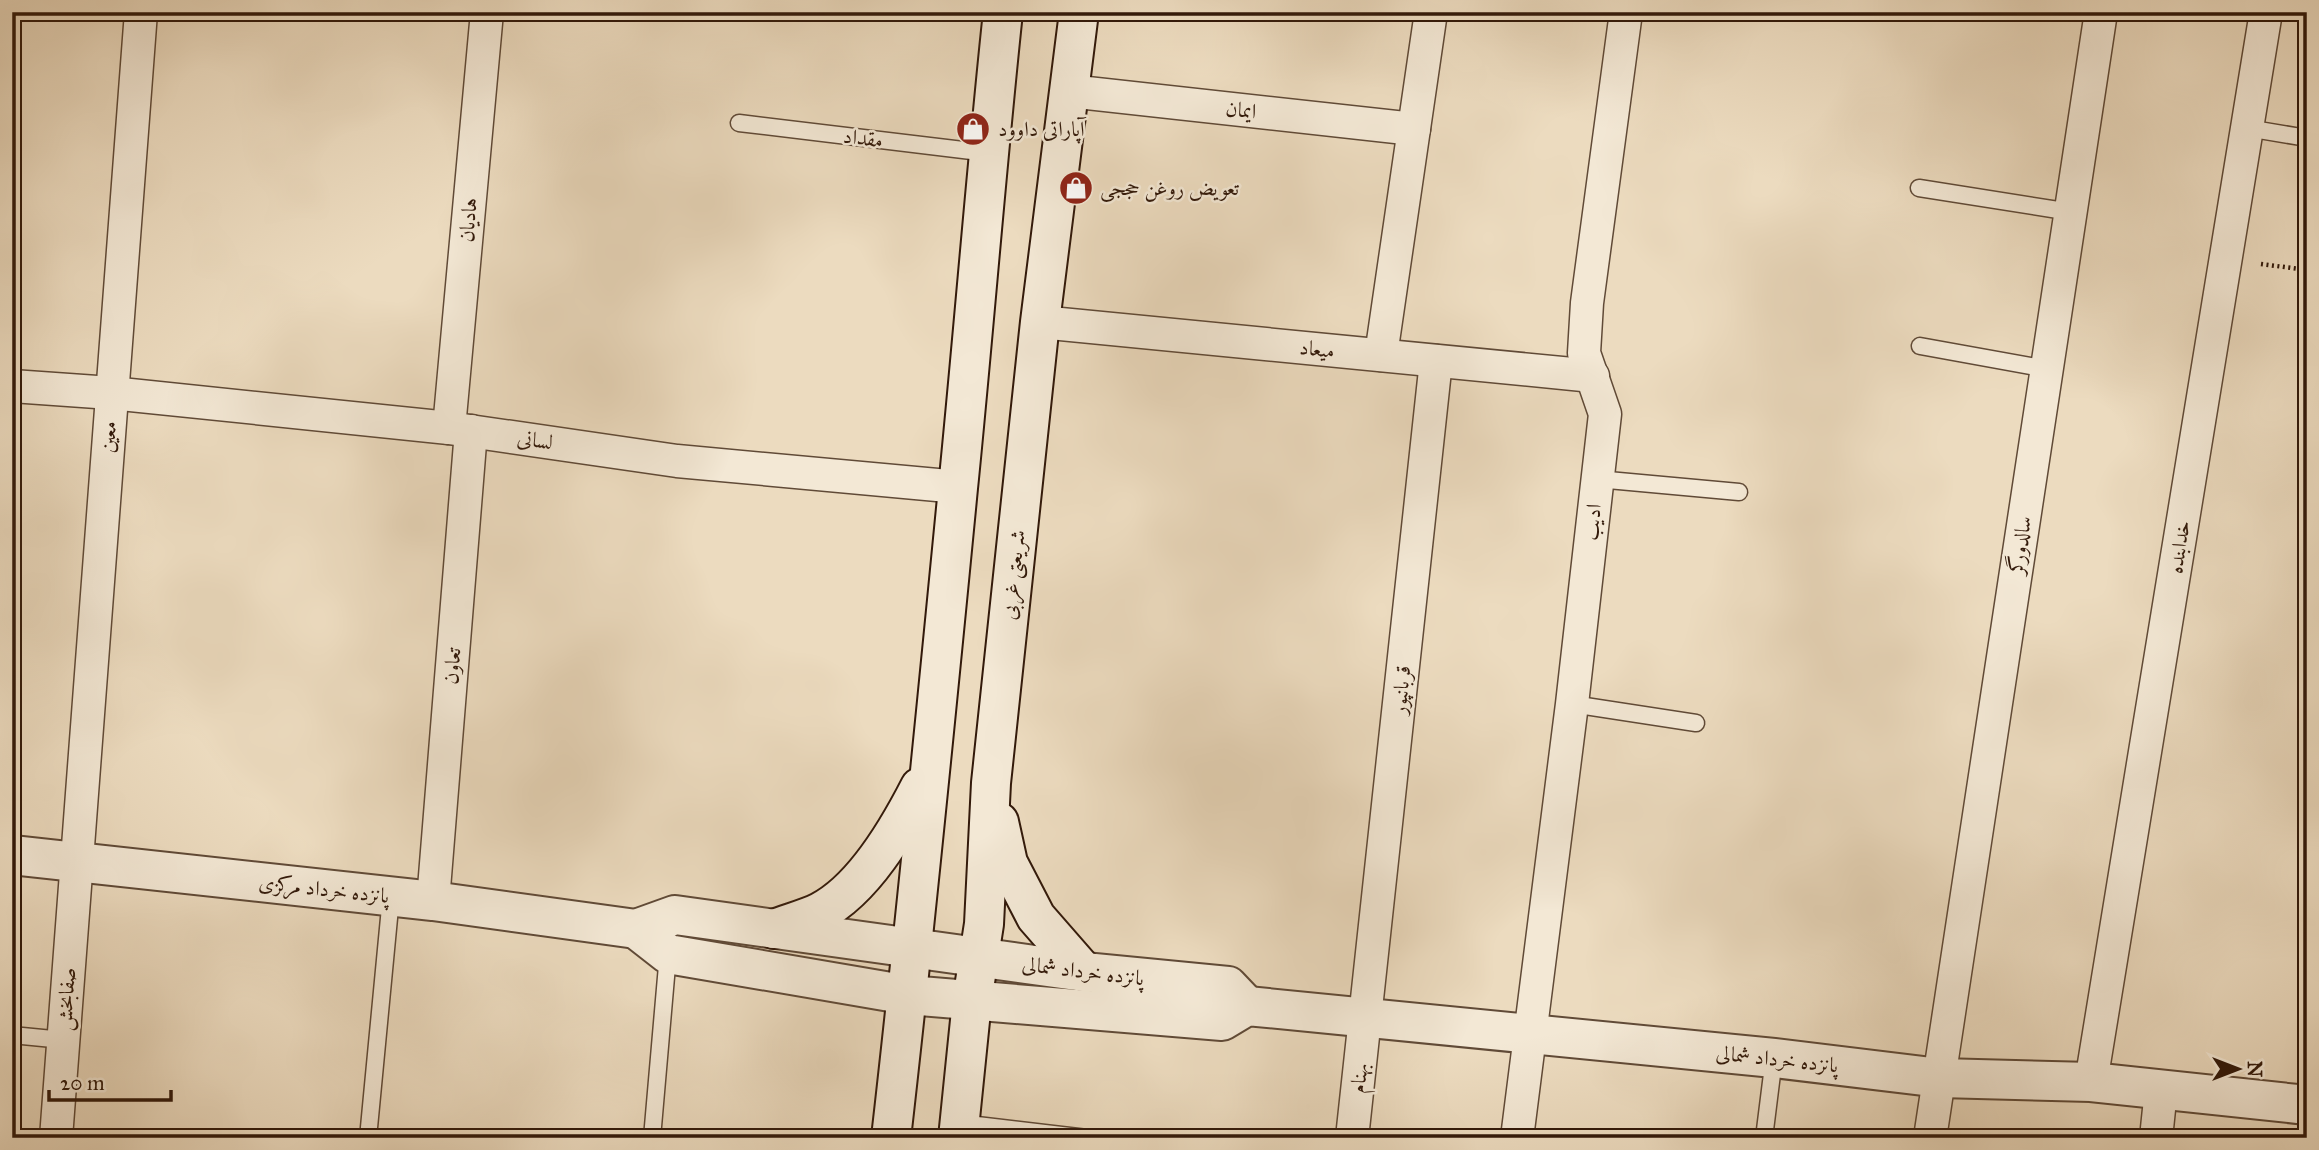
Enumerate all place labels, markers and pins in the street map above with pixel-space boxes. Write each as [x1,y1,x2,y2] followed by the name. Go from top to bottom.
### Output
[954,110,992,148] shop icon: آپاراتی داوود
[998,116,1087,144] place label: آپاراتی داوود
[1057,169,1095,207] shop icon: تعویض روغن حججی
[1100,175,1240,202] place label: تعویض روغن حججی

